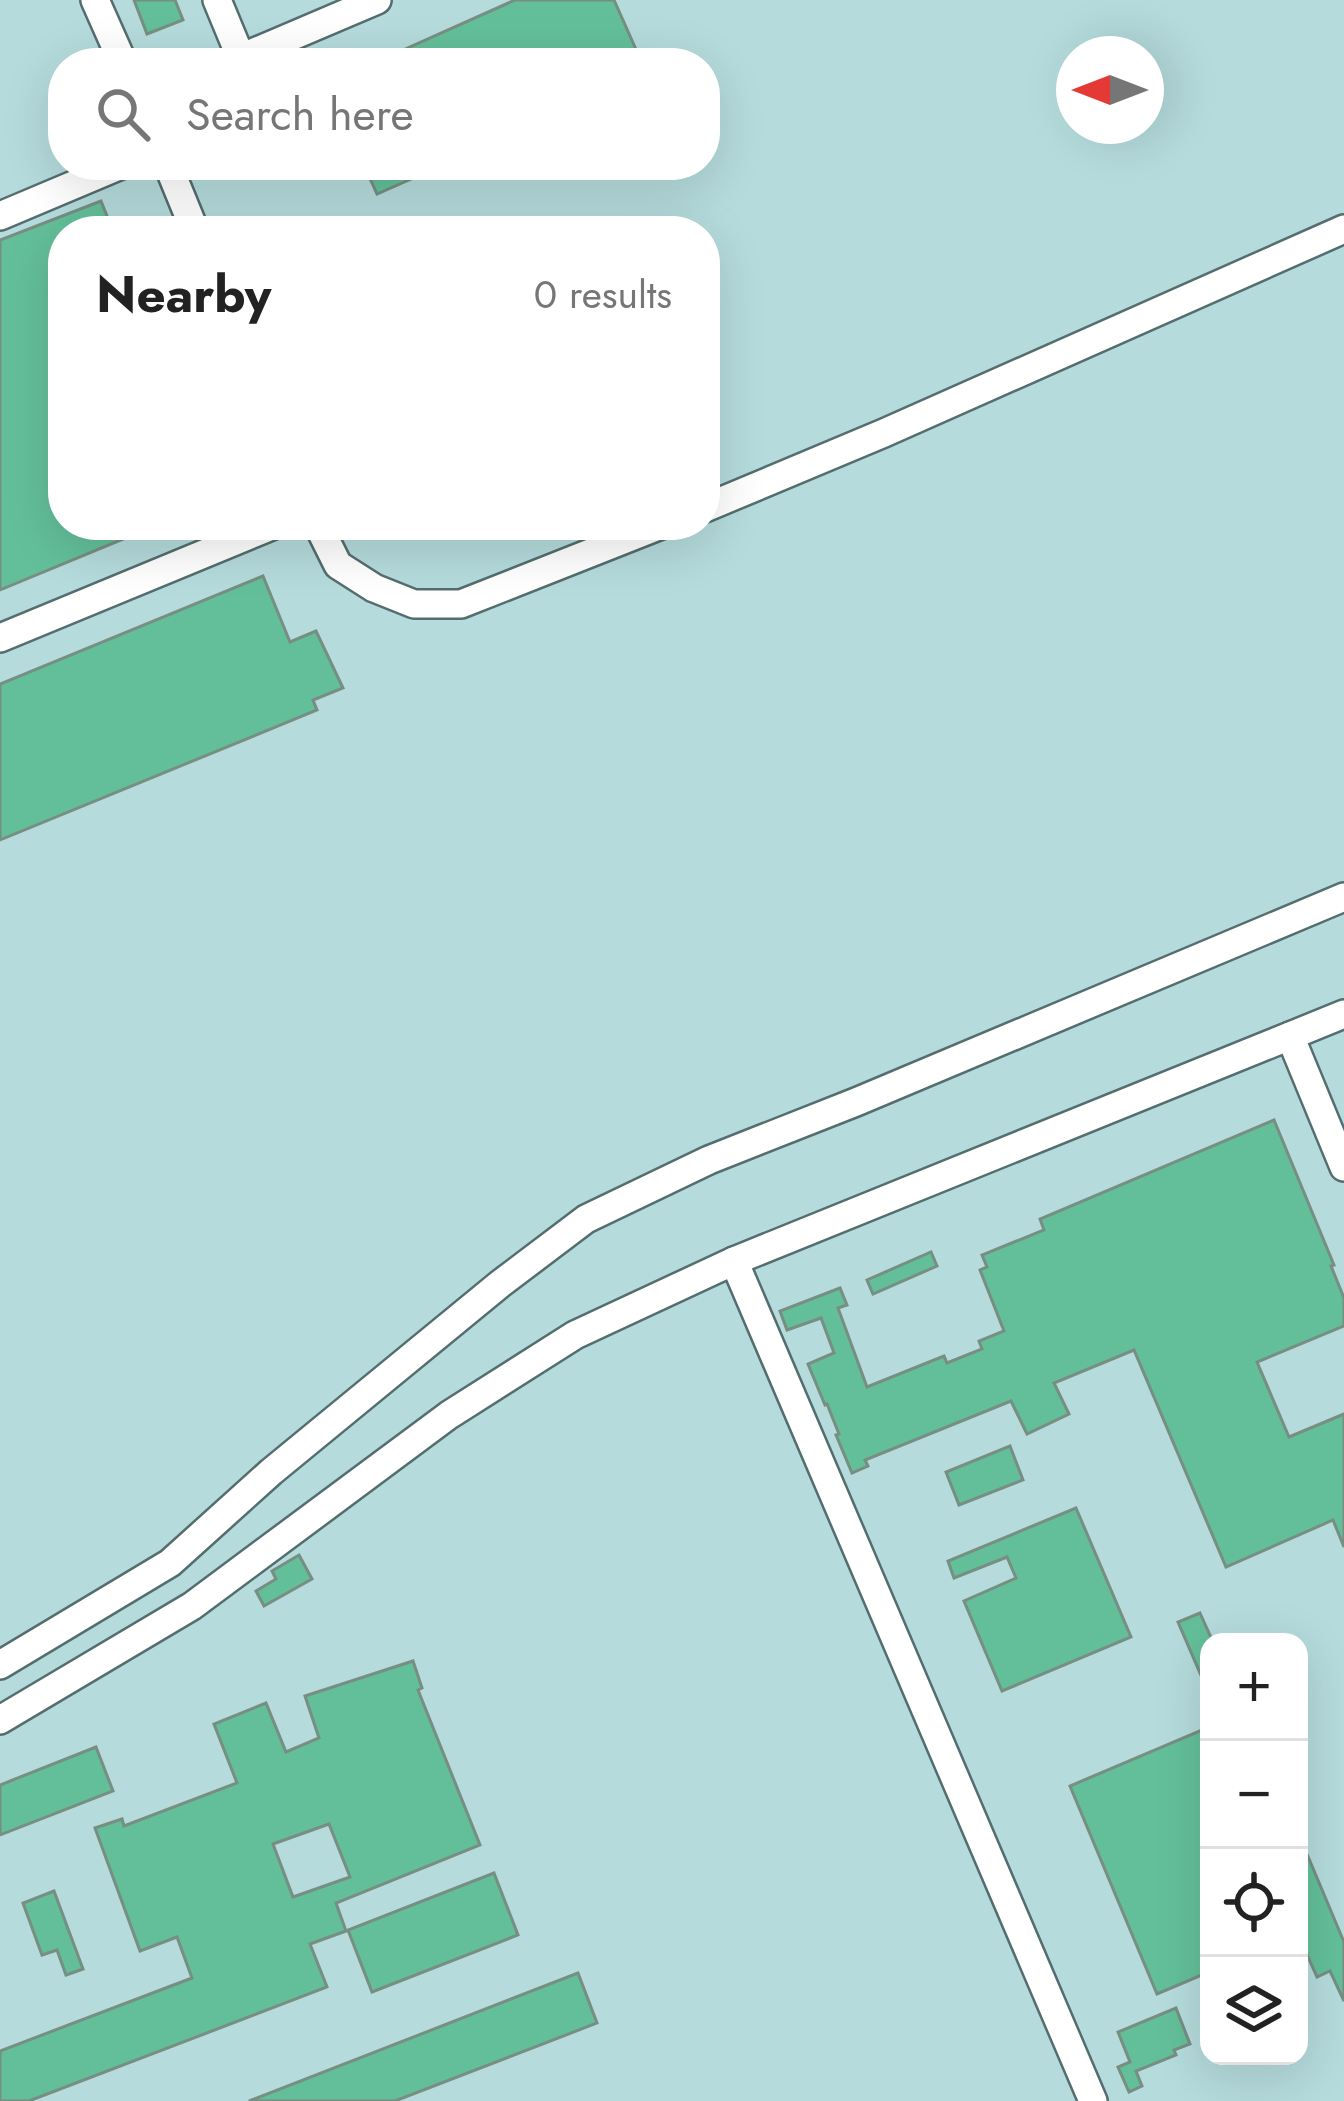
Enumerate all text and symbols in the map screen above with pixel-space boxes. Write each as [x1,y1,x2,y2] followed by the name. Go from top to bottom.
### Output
[1056,36,1164,144] north arrow
[48,48,720,180] search box
[90,81,156,147] icon: search
[186,82,414,147] text: Search here
[96,257,271,331] text: Nearby
[534,266,672,323] text: 0 results
[1200,1633,1308,2065] map controls
[1200,1633,1308,1741] button: +
[1200,1741,1308,1849] button: −
[1200,1849,1308,1957] button: locate
[1200,1957,1308,2065] button: layers

